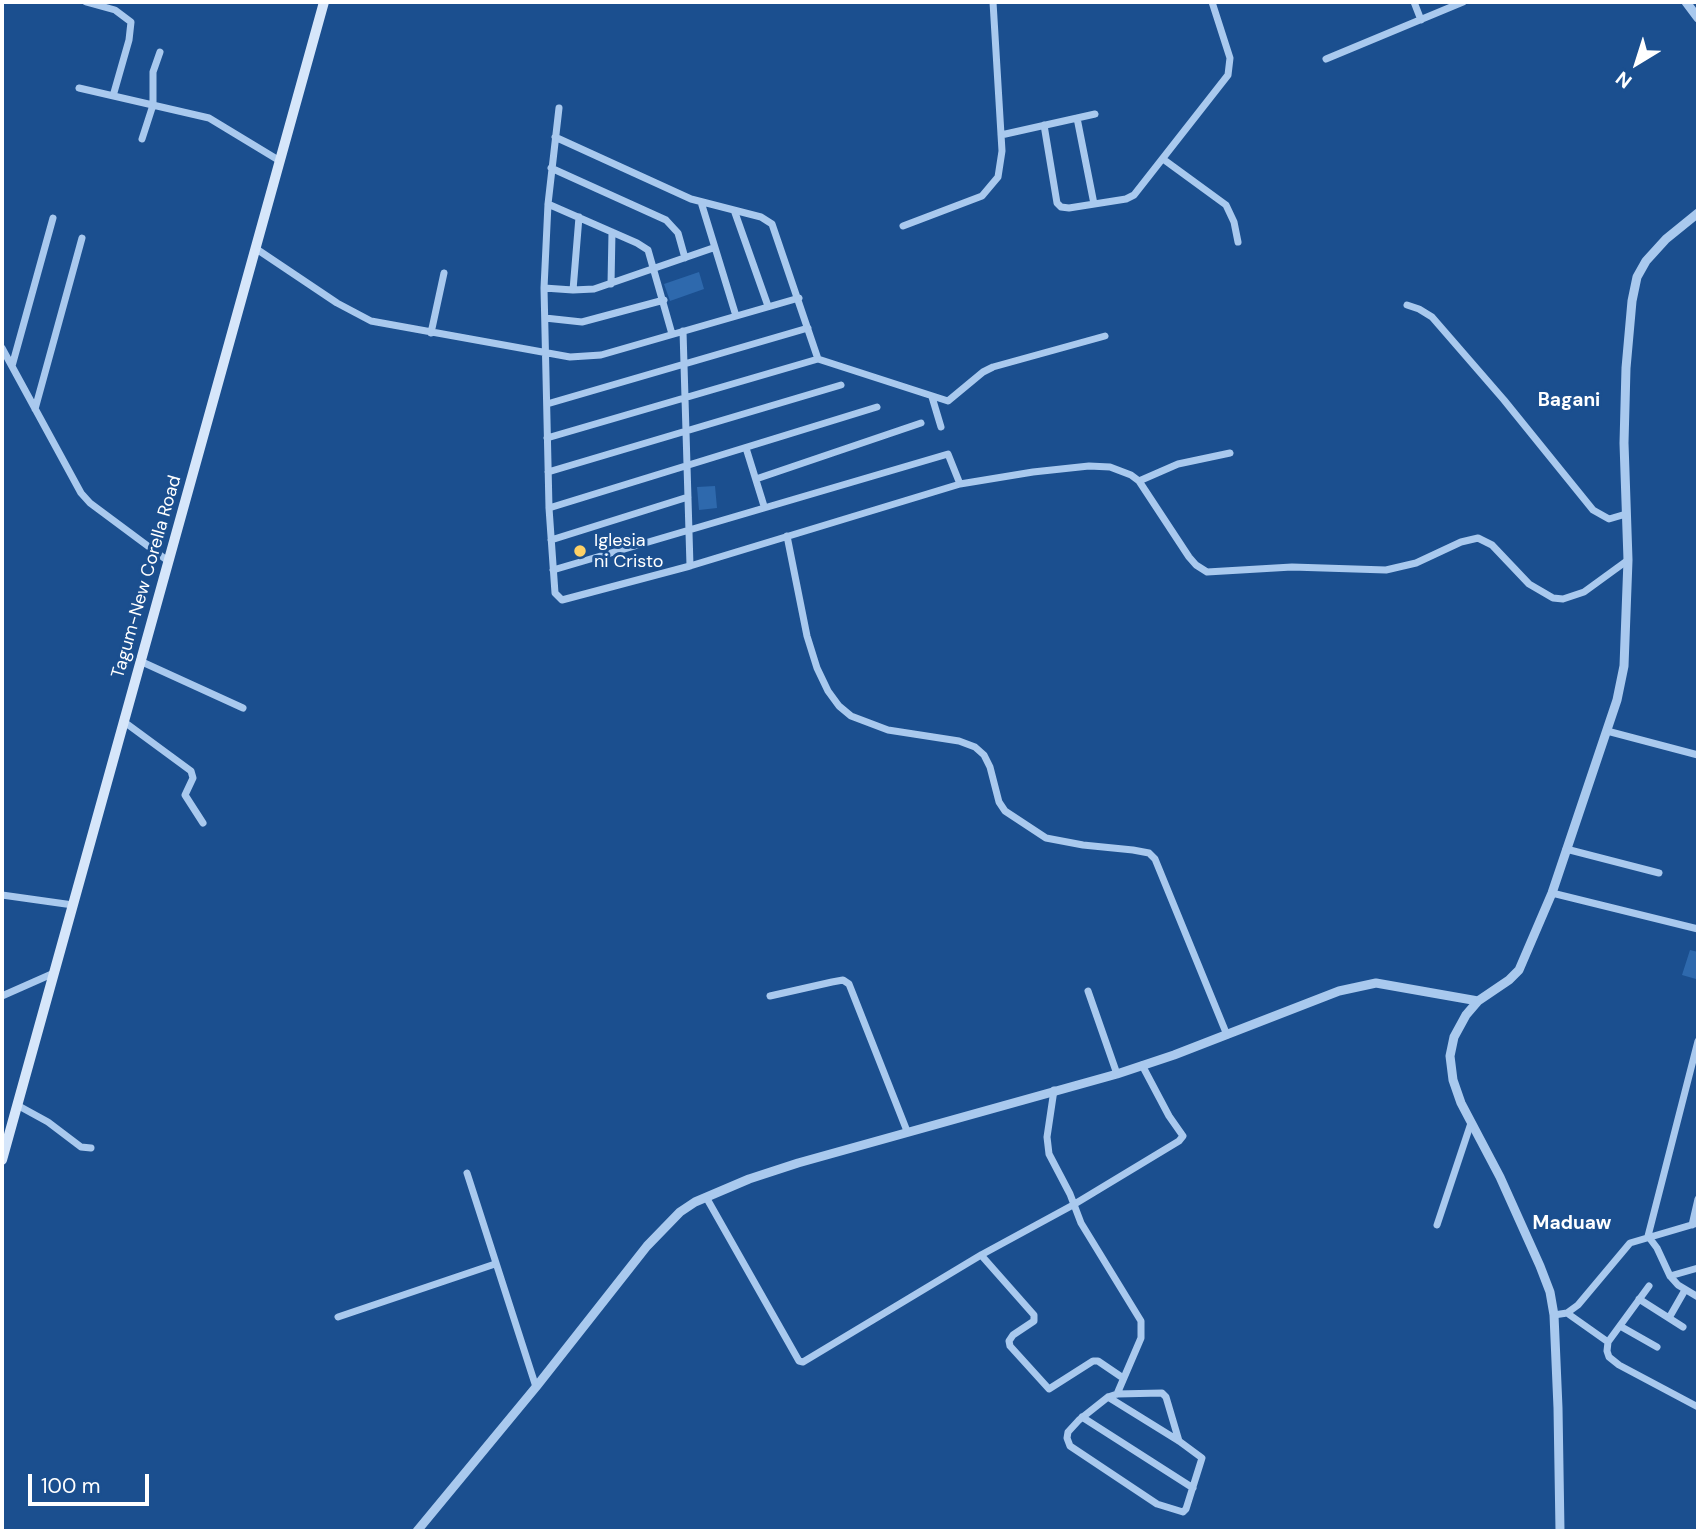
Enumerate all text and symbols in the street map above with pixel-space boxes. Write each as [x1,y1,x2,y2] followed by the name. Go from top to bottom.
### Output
[1602,28,1672,98] north arrow
[1611,66,1637,94] text: N
[1538,390,1600,412] district label: Bagani
[108,473,186,681] street label: Tagum-New Corella Road
[594,530,663,572] place label: Iglesia ni Cristo
[572,543,588,559] marker: Iglesia ni Cristo
[1533,1213,1611,1235] district label: Maduaw
[32,1460,152,1504] scale bar
[41,1472,101,1500] text: 100 m

